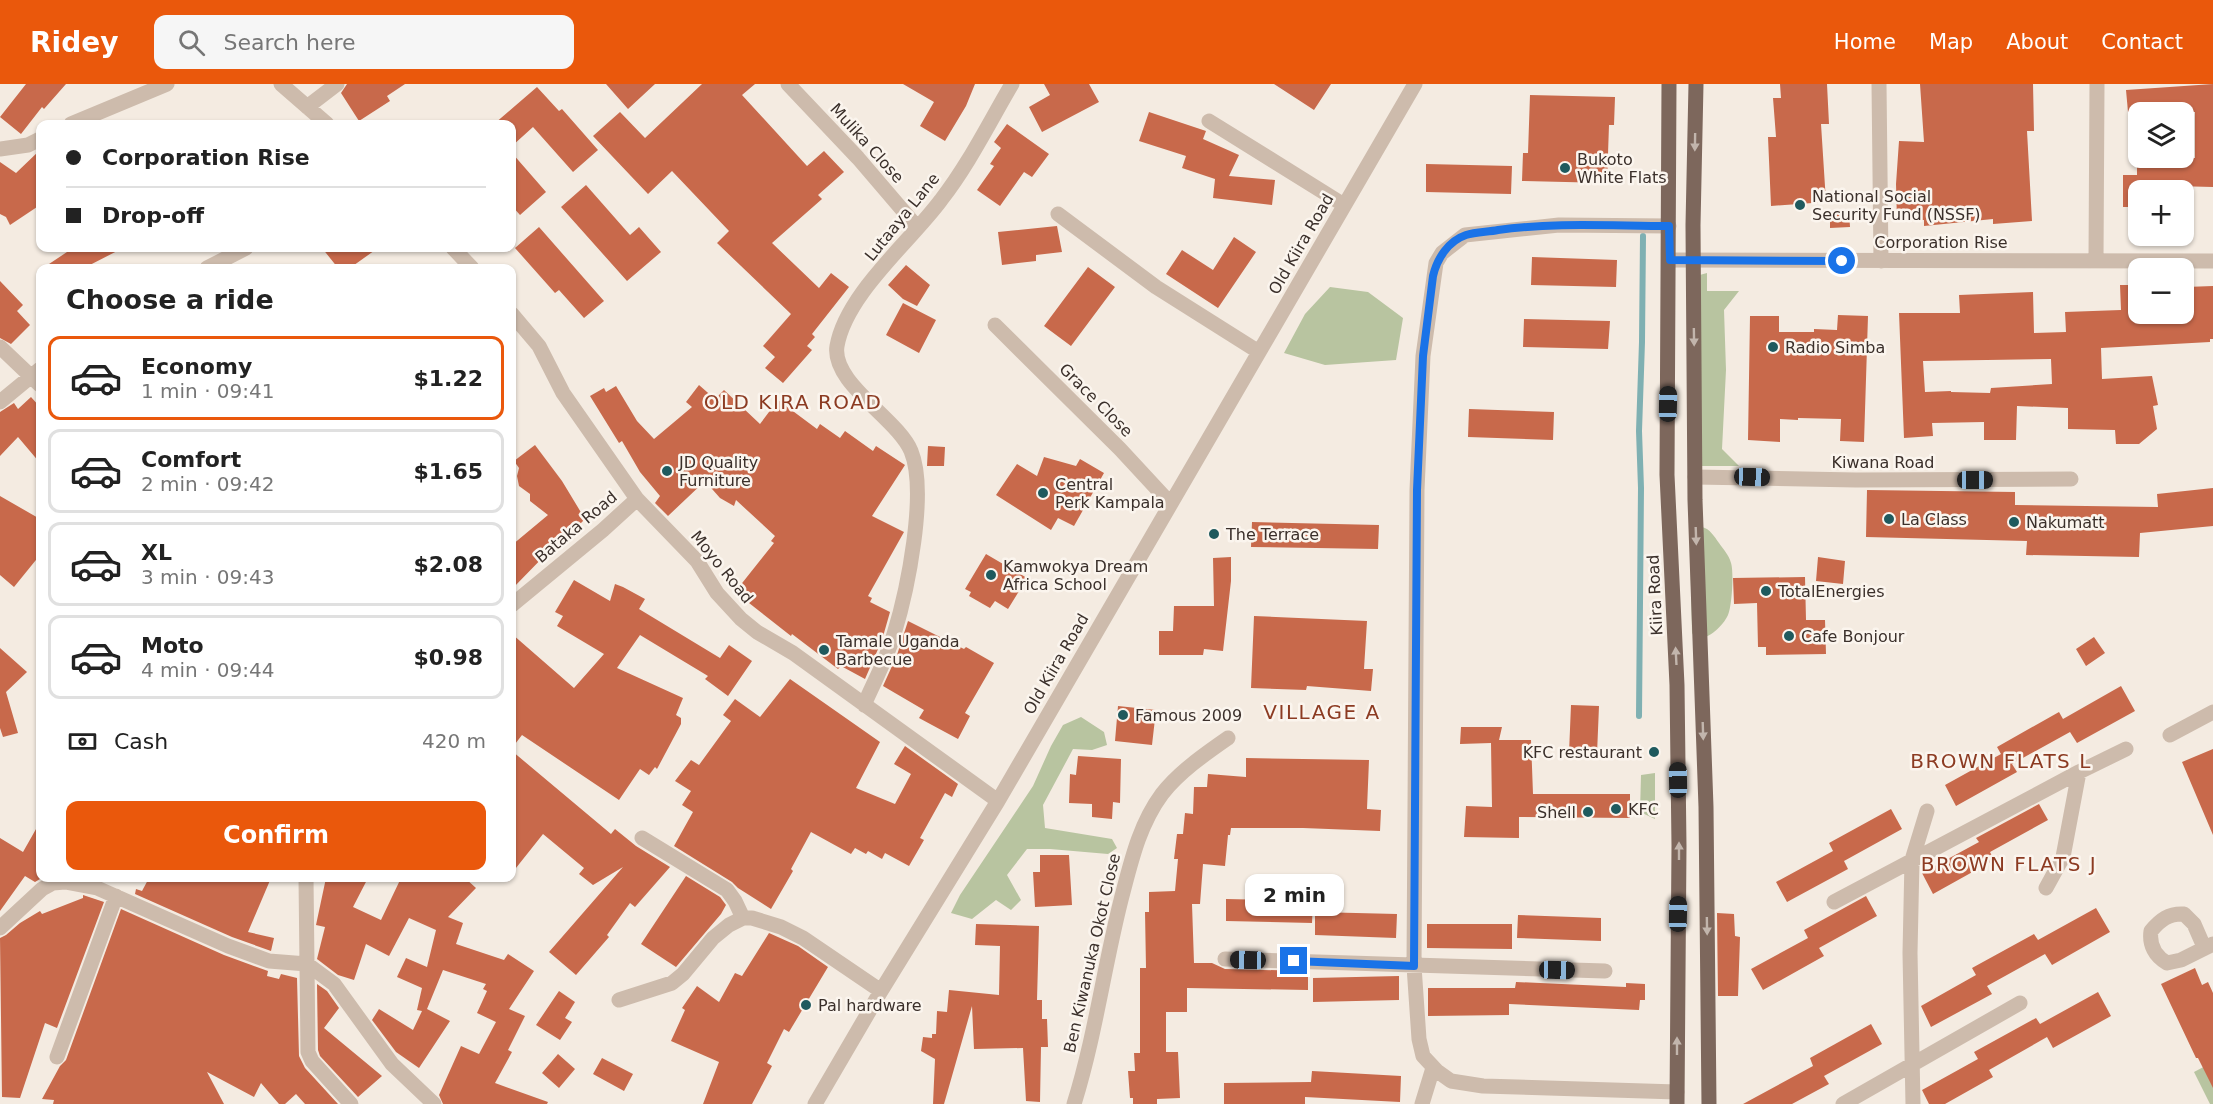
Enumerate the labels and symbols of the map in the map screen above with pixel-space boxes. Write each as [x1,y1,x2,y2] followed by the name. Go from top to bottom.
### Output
[826,99,908,187] street label: Mulika Close
[1690,133,1699,152] one-way arrow
[1577,150,1667,187] place label: Bukoto White Flats
[1558,161,1572,175] marker: Bukoto White Flats
[861,169,943,265] street label: Lutaaya Lane
[1812,187,1981,224] place label: National Social Security Fund (NSSF)
[1264,190,1338,298] street label: Old Kiira Road
[1793,198,1807,212] marker: National Social Security Fund (NSSF)
[1874,233,2008,252] street label: Corporation Rise
[1828,247,1855,274] route start
[1689,328,1699,347] one-way arrow
[1785,338,1885,357] place label: Radio Simba
[1766,340,1780,354] marker: Radio Simba
[1055,359,1137,441] street label: Grace Close
[1659,386,1677,422] car
[704,390,882,414] district label: OLD KIRA ROAD
[678,453,758,490] place label: JD Quality Furniture
[1831,453,1935,472] street label: Kiwana Road
[660,464,674,478] marker: JD Quality Furniture
[1734,467,1770,487] car
[1957,471,1993,489] car
[1055,475,1165,512] place label: Central Perk Kampala
[1036,486,1050,500] marker: Central Perk Kampala
[531,487,621,567] street label: Bataka Road
[1901,510,1967,529] place label: La Class
[1882,512,1896,526] marker: La Class
[2026,513,2105,532] place label: Nakumatt
[2007,515,2021,529] marker: Nakumatt
[1225,525,1319,544] place label: The Terrace
[1692,526,1701,545] one-way arrow
[687,527,757,607] street label: Moyo Road
[1207,527,1221,541] marker: The Terrace
[1643,554,1667,636] street label: Kiira Road
[1003,557,1148,594] place label: Kamwokya Dream Africa School
[984,568,998,582] marker: Kamwokya Dream Africa School
[1777,582,1885,601] place label: TotalEnergies
[1759,584,1773,598] marker: TotalEnergies
[1019,610,1093,718] street label: Old Kiira Road
[1801,627,1905,646] place label: Cafe Bonjour
[1782,629,1796,643] marker: Cafe Bonjour
[835,632,959,669] place label: Tamale Uganda Barbecue
[817,643,831,657] marker: Tamale Uganda Barbecue
[1671,646,1681,665] one-way arrow
[1263,700,1381,724] district label: VILLAGE A
[1135,706,1242,725] place label: Famous 2009
[1116,708,1130,722] marker: Famous 2009
[1698,721,1708,740] one-way arrow
[1523,743,1642,762] place label: KFC restaurant
[1647,745,1661,759] marker: KFC restaurant
[1910,749,2092,773] district label: BROWN FLATS L
[1669,762,1687,798] car
[1628,800,1659,819] place label: KFC
[1609,802,1623,816] marker: KFC
[1537,803,1576,822] place label: Shell
[1581,805,1595,819] marker: Shell
[1674,841,1684,860] one-way arrow
[1060,851,1124,1055] street label: Ben Kiwanuka Okot Close
[1921,852,2097,876] district label: BROWN FLATS J
[1244,874,1344,916] callout: 2 min
[1669,896,1687,932] car
[1702,916,1712,935] one-way arrow
[1280,947,1307,974] route end
[1230,951,1266,969] car
[1539,961,1575,979] car
[818,996,922,1015] place label: Pal hardware
[799,998,813,1012] marker: Pal hardware
[1673,1036,1682,1055] one-way arrow

